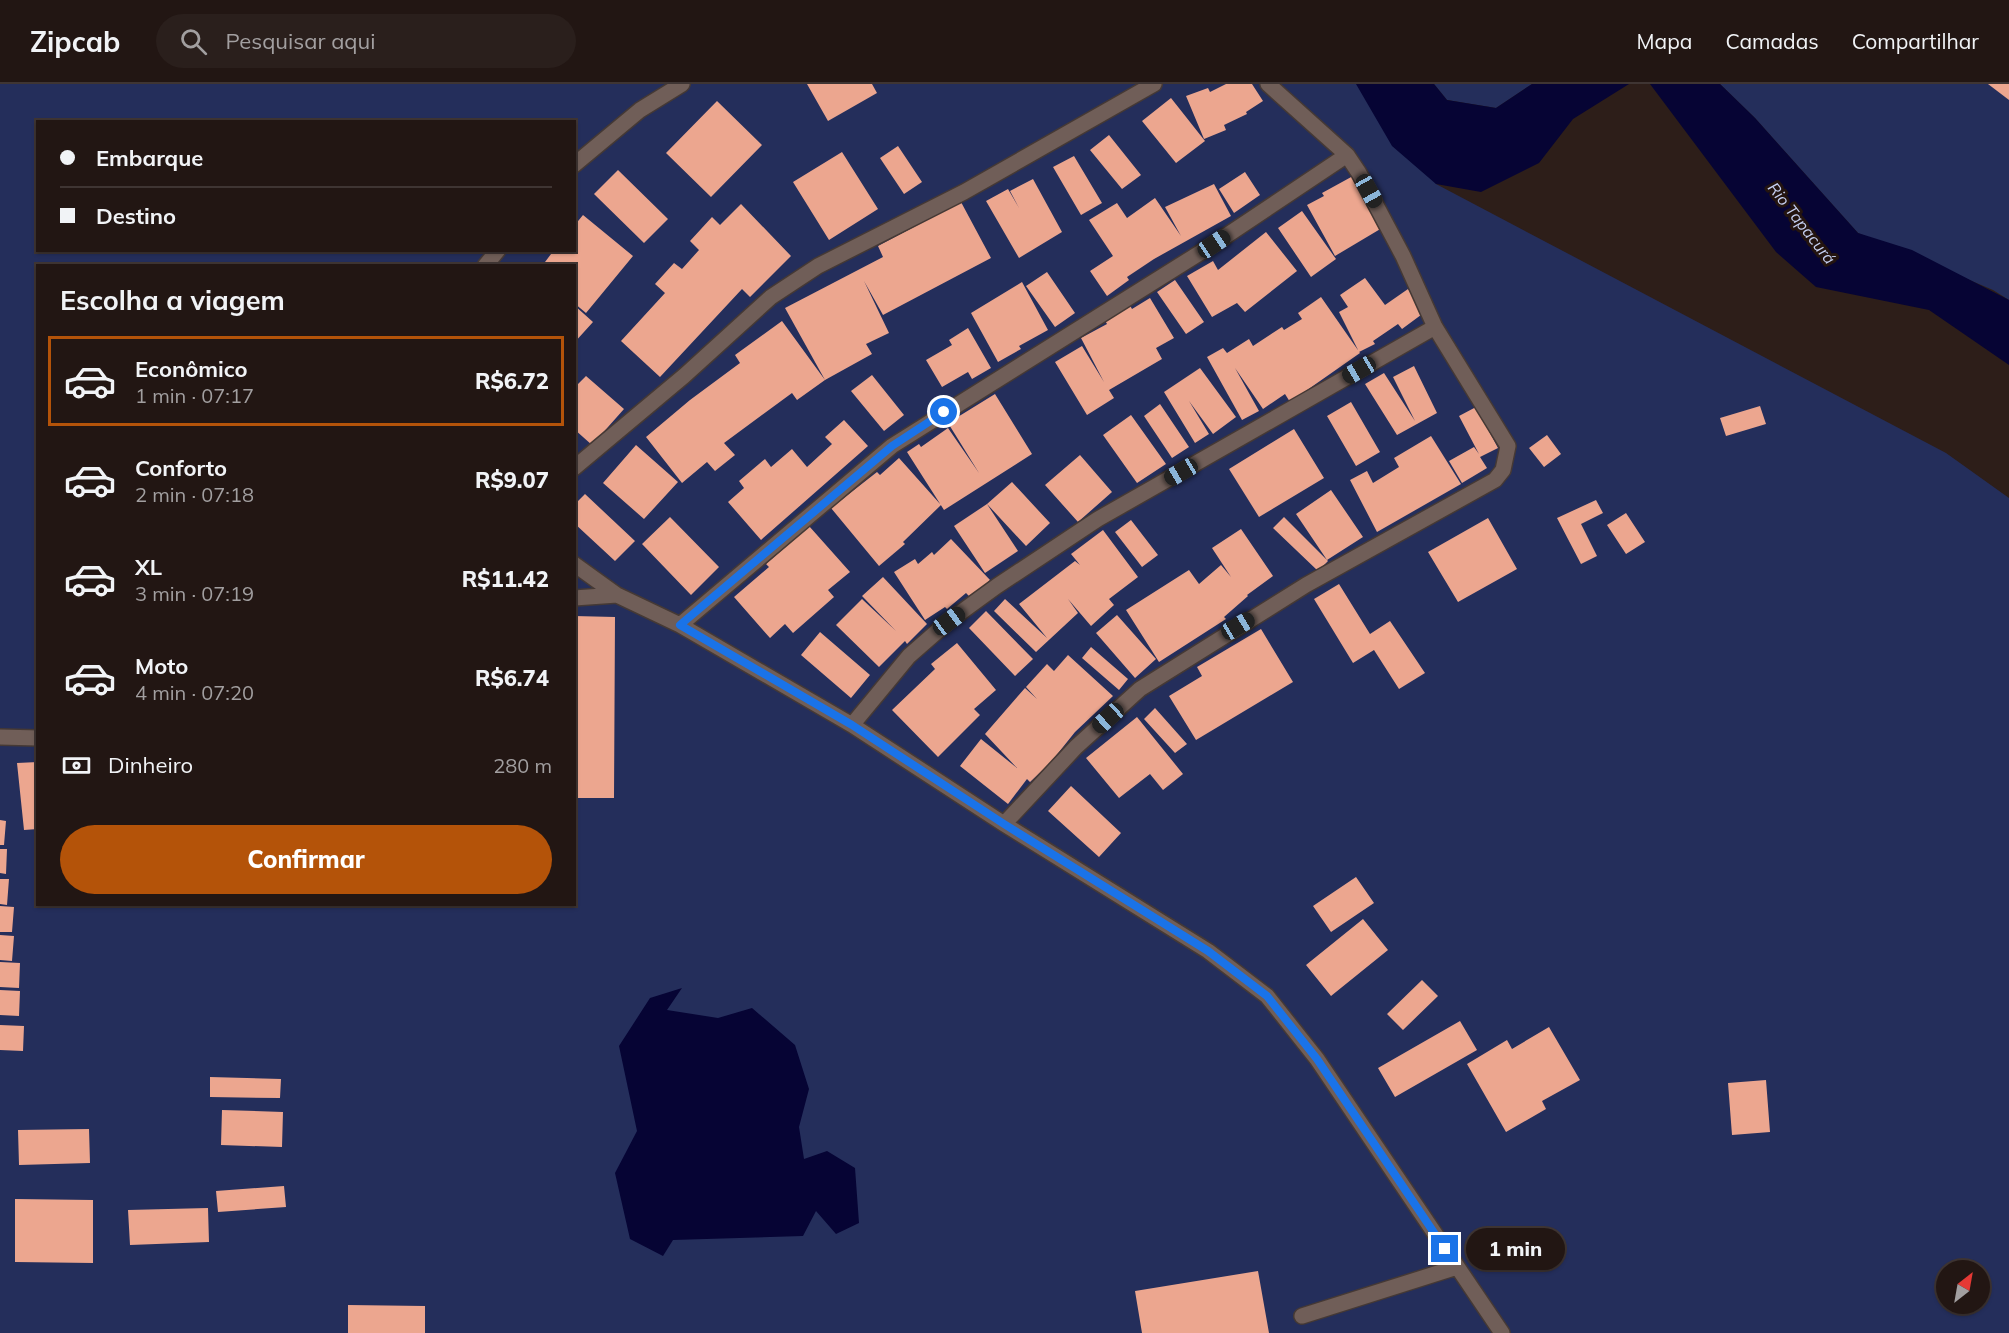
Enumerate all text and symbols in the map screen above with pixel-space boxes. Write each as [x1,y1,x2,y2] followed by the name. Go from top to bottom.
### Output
[156,14,576,68] search box
[30,24,120,59] text: Zipcab
[177,25,210,58] icon: search
[225,27,375,55] text: Pesquisar aqui
[1637,28,1692,54] text: Mapa
[1725,28,1819,54] text: Camadas
[1852,28,1979,54] text: Compartilhar
[96,144,203,172] text: Embarque
[1352,171,1386,211] car
[1764,178,1840,268] water label: Rio Tapacurá
[96,202,176,230] text: Destino
[1194,226,1234,262] car
[60,283,285,317] text: Escolha a viagem
[1339,353,1379,387] car
[63,354,117,408] icon: car
[135,355,248,383] text: Econômico
[475,367,549,395] text: R$6.72
[135,383,254,408] text: 1 min · 07:17
[930,398,957,425] route start
[63,453,117,507] icon: car
[135,454,227,482] text: Conforto
[1161,455,1201,489] car
[475,466,549,494] text: R$9.07
[135,482,254,507] text: 2 min · 07:18
[63,552,117,606] icon: car
[135,553,162,581] text: XL
[462,565,549,593] text: R$11.42
[135,581,254,606] text: 3 min · 07:19
[929,603,969,639] car
[1218,609,1258,643] car
[63,651,117,705] icon: car
[135,652,188,680] text: Moto
[475,664,549,692] text: R$6.74
[135,680,254,705] text: 4 min · 07:20
[1089,699,1127,737] car
[60,749,93,782] icon: cash
[108,751,193,779] text: Dinheiro
[493,753,552,778] text: 280 m
[60,825,552,894] button: Confirmar
[1466,1228,1565,1270] callout: 1 min
[1431,1235,1458,1262] route end
[1489,1236,1542,1261] text: 1 min
[1936,1260,1990,1314] north arrow
[1936,1260,1990,1314] map controls

